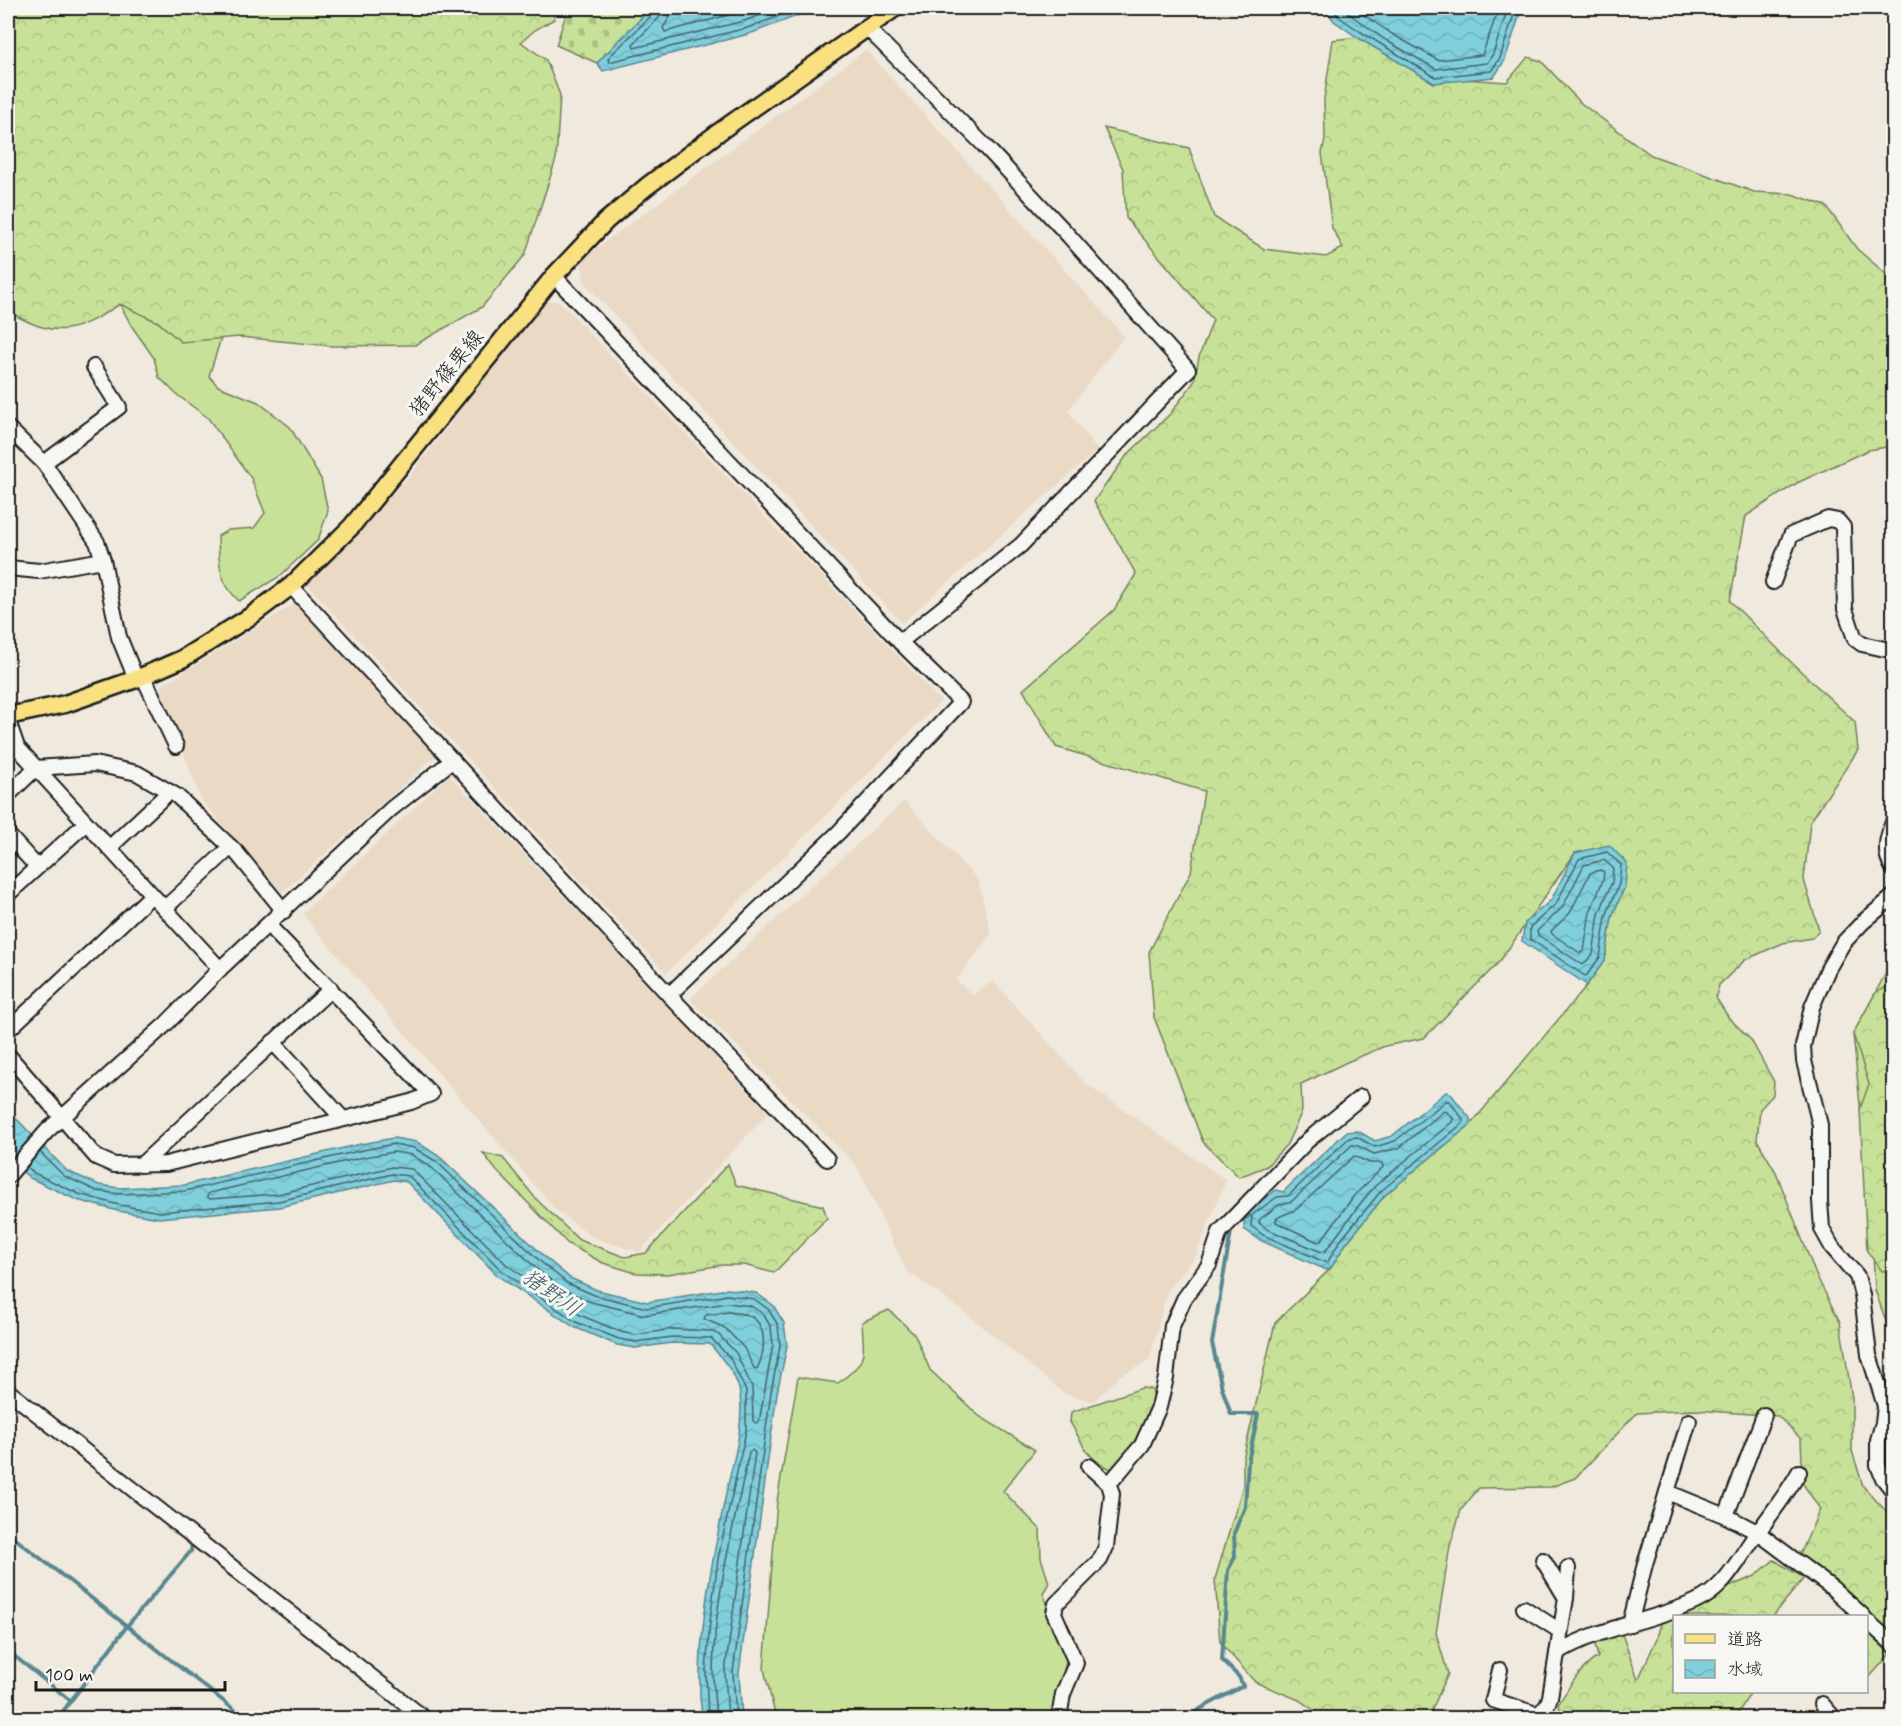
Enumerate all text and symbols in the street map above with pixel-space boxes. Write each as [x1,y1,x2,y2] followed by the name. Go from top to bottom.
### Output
[403,324,491,423] street label: 猪野篠栗線
[516,1263,586,1324] water label: 猪野川
[1673,1615,1868,1693] legend
[1727,1628,1763,1652] text: 道路
[36,1654,225,1692] scale bar
[1727,1658,1763,1682] text: 水域
[45,1664,93,1688] text: 100 m

